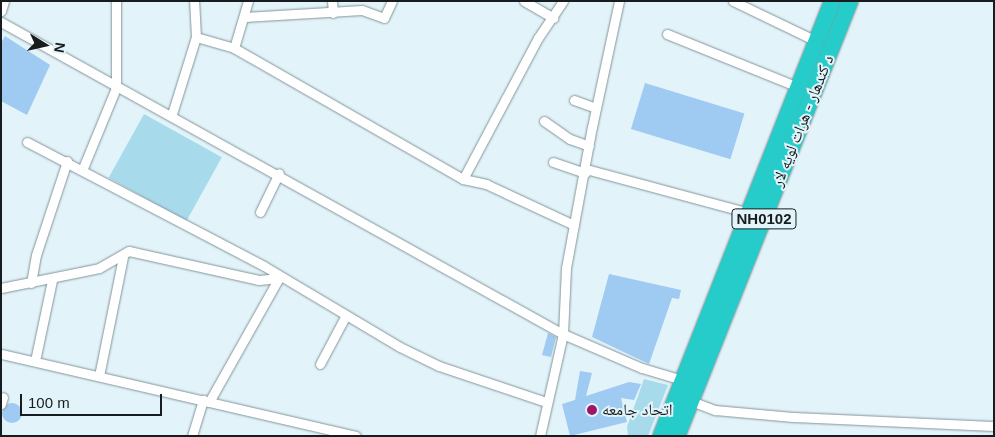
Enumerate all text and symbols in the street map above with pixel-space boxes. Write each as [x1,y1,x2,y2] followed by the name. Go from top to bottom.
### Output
[20,20,70,70] north arrow
[51,41,69,54] text: N
[768,52,838,190] street label: د کندهار - هرات لويه لار
[730,206,798,232] road number: NH0102
[22,384,165,416] scale bar
[28,394,70,411] text: 100 m
[602,400,672,420] place label: اتحاد جامعه
[586,404,598,416] marker: اتحاد جامعه

